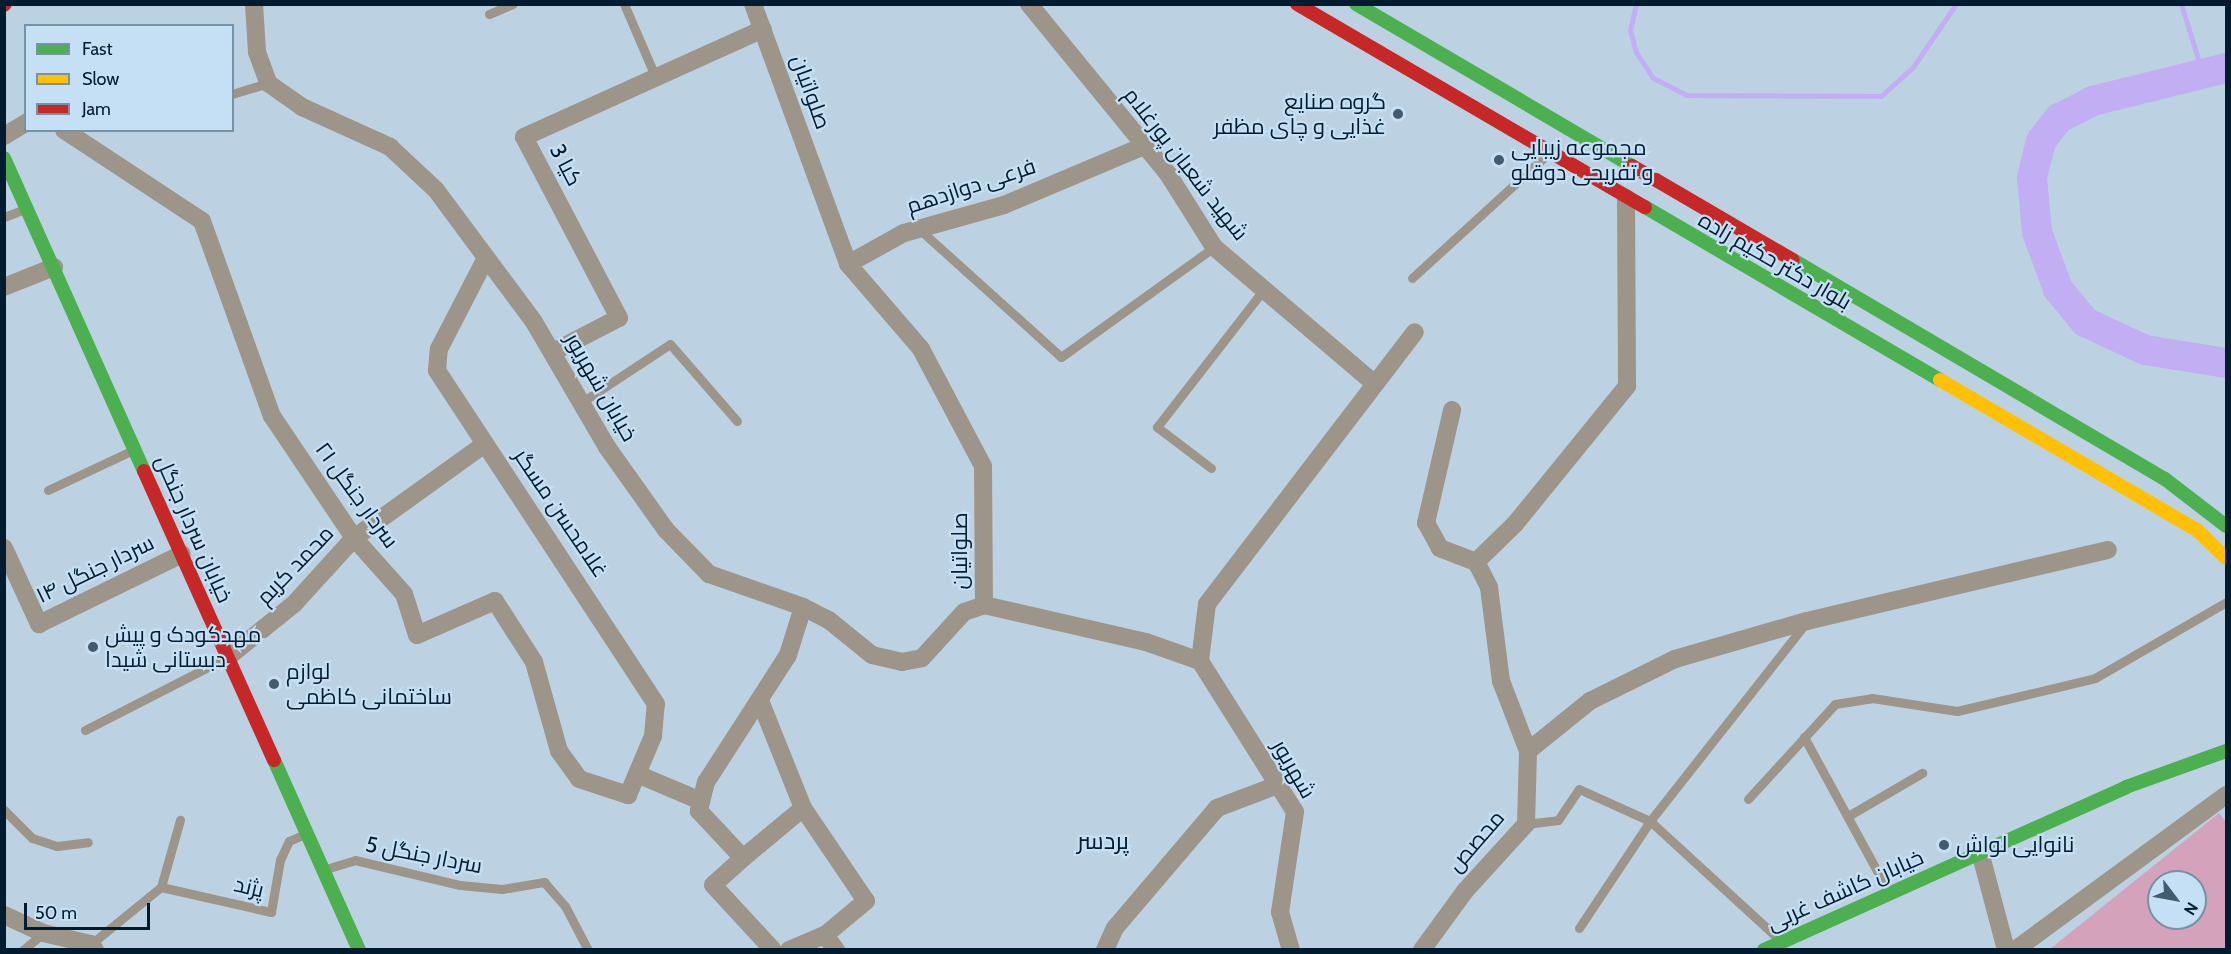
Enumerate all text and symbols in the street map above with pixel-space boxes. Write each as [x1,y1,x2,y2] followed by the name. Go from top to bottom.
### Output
[24,24,234,132] legend
[82,38,113,60] text: Fast
[785,51,837,133] street label: صلواتیان
[82,68,119,90] text: Slow
[1118,82,1254,246] street label: شهید شعبان پورغلام
[1213,88,1386,140] place label: گروه صنایع غذایی و چای مظفر
[82,98,111,120] text: Jam
[1391,107,1405,121] marker: گروه صنایع غذایی و چای مظفر
[1511,134,1653,186] place label: مجموعه زیبایی و تفریحی دوقلو
[544,140,588,190] street label: کیا 3
[903,153,1039,219] street label: فرعی دوازدهم
[1492,153,1506,167] marker: مجموعه زیبایی و تفریحی دوقلو
[1694,207,1856,315] street label: بلوار دکتر حکیم زاده
[559,328,643,446] street label: خیابان شهریور
[310,437,404,553] street label: سردار جنگل ۲۱
[508,444,614,582] street label: غلامحسن مسگر
[150,451,238,607] street label: خیابان سردار جنگل
[947,513,973,589] street label: صلواتیان
[251,520,339,610] street label: محمد کریم
[32,529,158,609] street label: سردار جنگل ۱۴
[105,621,261,672] place label: مهدکودک و پیش دبستانی شیدا
[86,640,100,654] marker: مهدکودک و پیش دبستانی شیدا
[286,658,452,710] place label: لوازم ساختمانی کاظمی
[267,677,281,691] marker: لوازم ساختمانی کاظمی
[1267,735,1321,803] street label: شهریور
[1442,805,1510,877] street label: محصص
[1077,827,1129,855] district label: پردسر
[363,831,485,879] street label: سردار جنگل 5
[1956,832,2074,858] place label: نانوایی لواش
[1937,838,1951,852] marker: نانوایی لواش
[1763,844,1927,936] street label: خیابان کاشف غربی
[2147,870,2207,930] north arrow
[231,871,267,903] street label: پژند
[27,891,153,929] scale bar
[2180,899,2202,919] text: N
[35,902,77,924] text: 50 m

